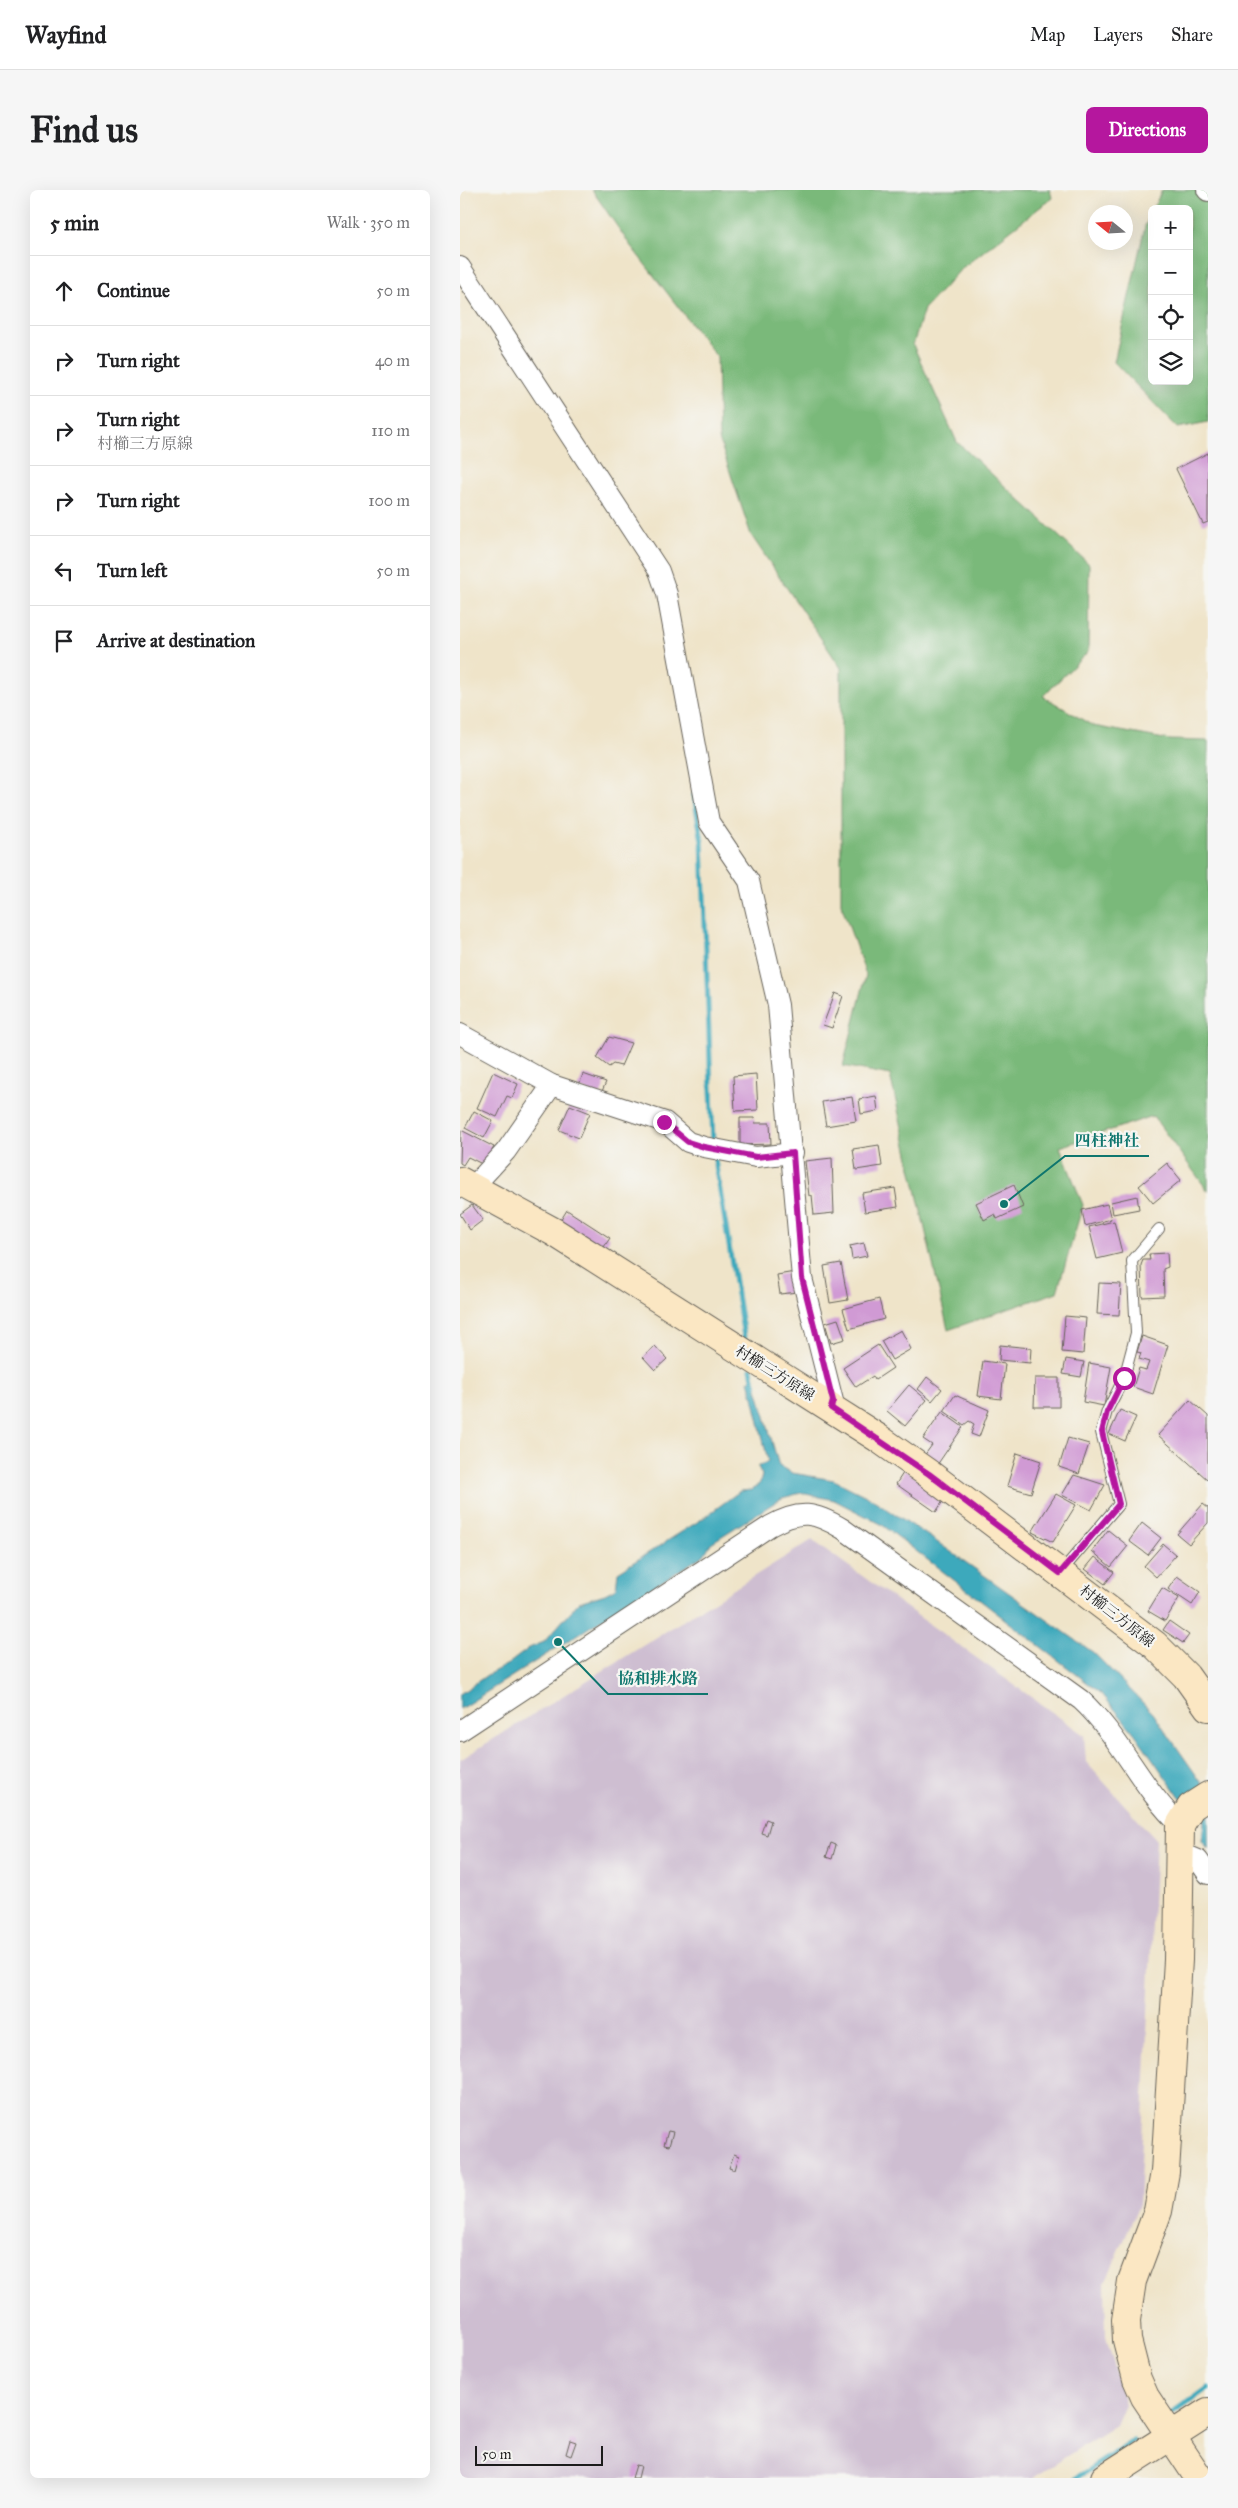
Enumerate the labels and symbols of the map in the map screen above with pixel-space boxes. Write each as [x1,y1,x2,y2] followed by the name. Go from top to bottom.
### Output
[1088,205,1133,250] north arrow
[653,1111,676,1134] route end
[1065,1125,1149,1156] callout: 四柱神社
[1075,1131,1139,1150] text: 四柱神社
[732,1342,818,1404] street label: 村櫛三方原線
[1113,1367,1136,1390] route start
[1076,1581,1158,1651] street label: 村櫛三方原線
[608,1663,708,1694] callout: 協和排水路
[618,1669,698,1688] text: 協和排水路
[475,2443,602,2466] scale bar

